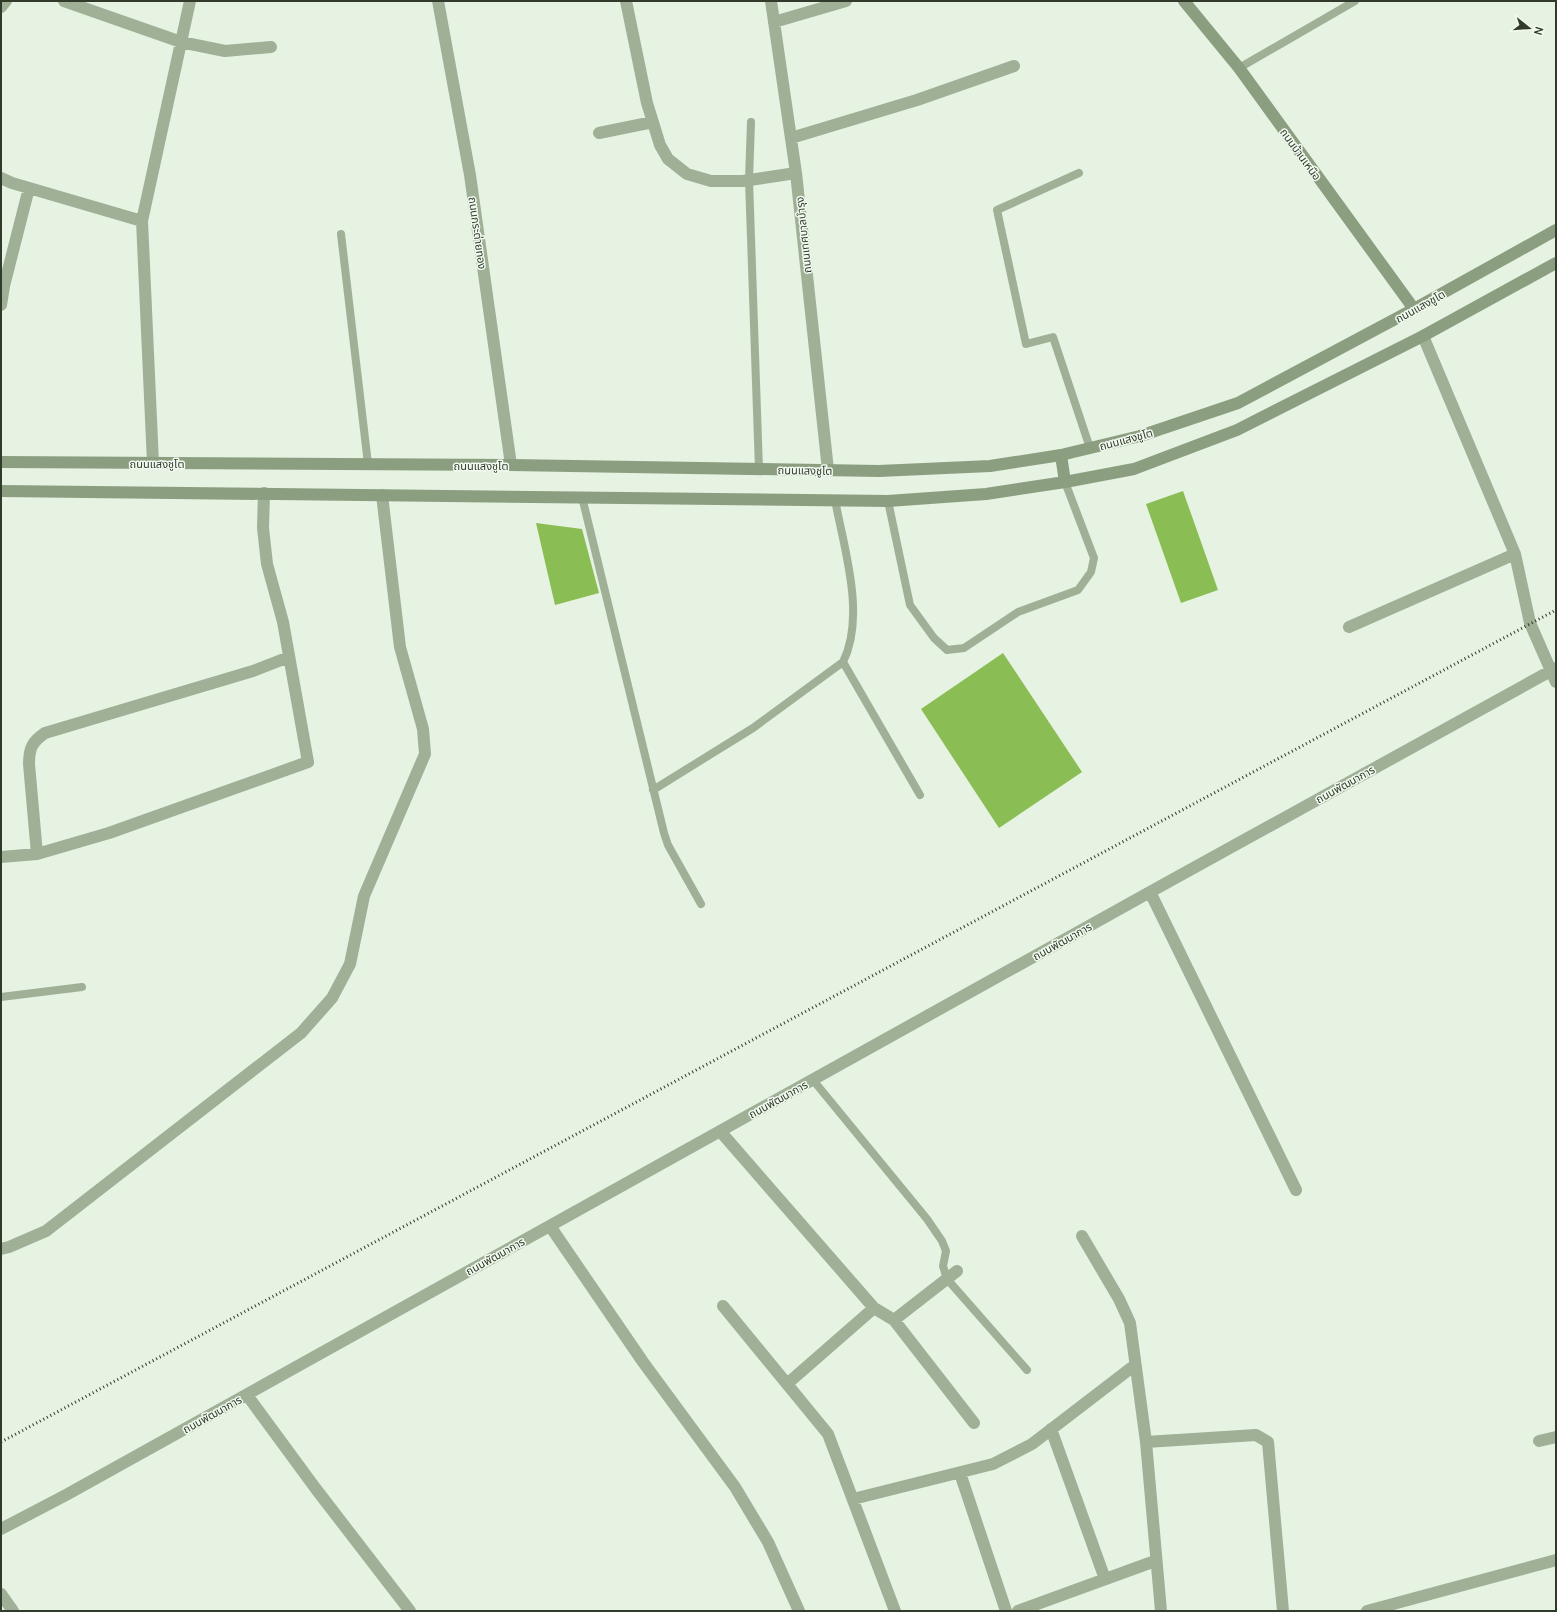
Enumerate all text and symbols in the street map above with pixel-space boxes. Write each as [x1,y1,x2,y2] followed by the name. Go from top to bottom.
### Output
[1509,8,1549,48] north arrow
[1531,25,1547,37] text: N
[1277,125,1325,183] street label: ถนนบ้านเหนือ
[466,196,490,270] street label: ถนนกระต่ายทอง
[792,196,814,274] street label: ถนนเทศบาลบำรุง
[1392,286,1448,326] street label: ถนนแสงชูโต
[1098,425,1154,453] street label: ถนนแสงชูโต
[130,456,184,471] street label: ถนนแสงชูโต
[454,458,508,473] street label: ถนนแสงชูโต
[777,462,833,478] street label: ถนนแสงชูโต
[1313,762,1377,806] street label: ถนนพัฒนาการ
[1030,919,1094,963] street label: ถนนพัฒนาการ
[746,1077,810,1121] street label: ถนนพัฒนาการ
[463,1234,527,1278] street label: ถนนพัฒนาการ
[180,1392,244,1436] street label: ถนนพัฒนาการ

